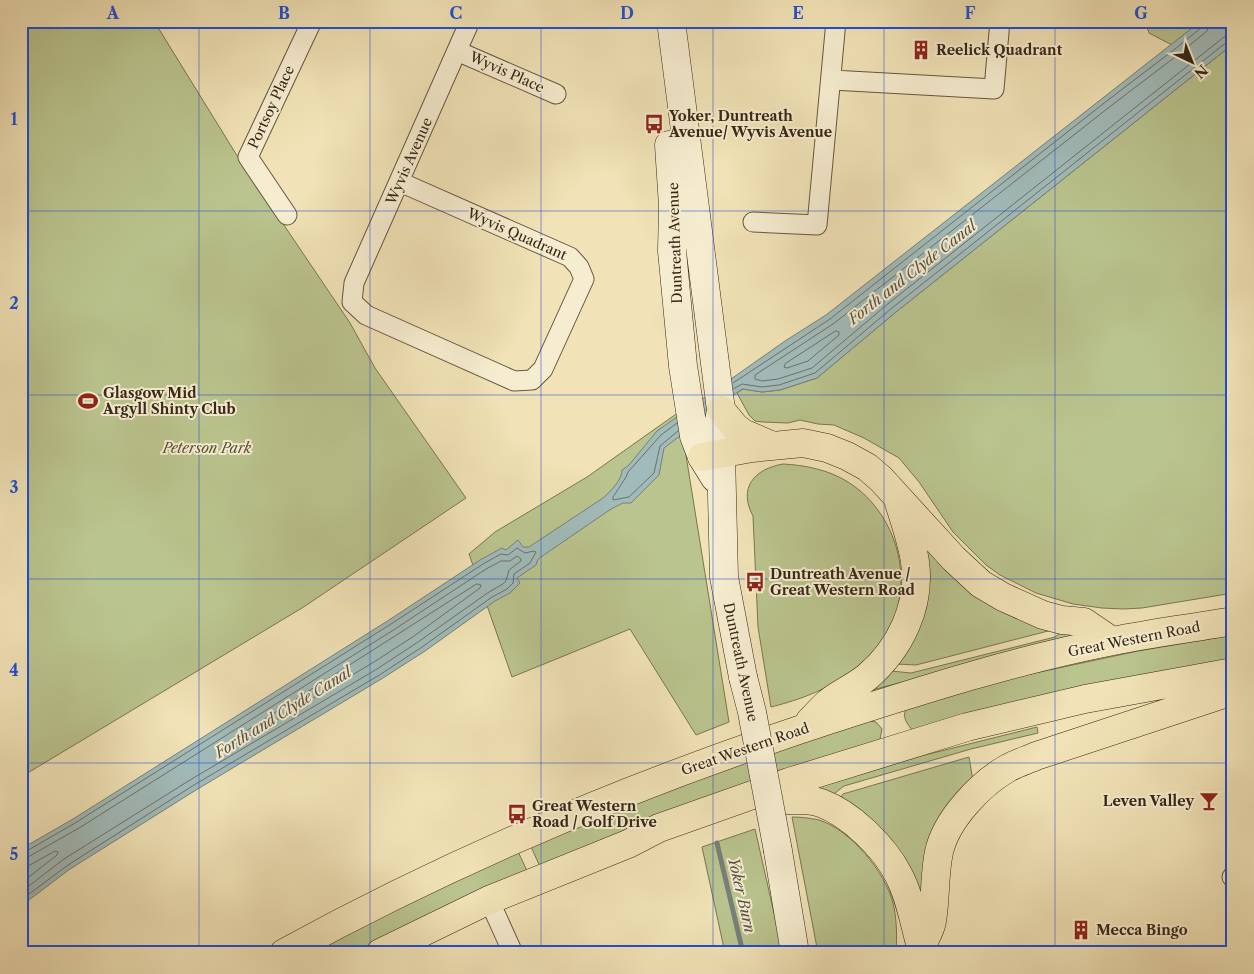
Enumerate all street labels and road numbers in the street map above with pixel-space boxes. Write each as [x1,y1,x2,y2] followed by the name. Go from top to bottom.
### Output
[466,47,547,97] street label: Wyvis Place
[244,62,298,151] street label: Portsoy Place
[381,115,436,208] street label: Wyvis Avenue
[664,182,686,304] street label: Duntreath Avenue
[463,204,570,264] street label: Wyvis Quadrant
[720,601,762,723] street label: Duntreath Avenue
[1066,617,1202,661] street label: Great Western Road
[679,718,812,779] street label: Great Western Road

